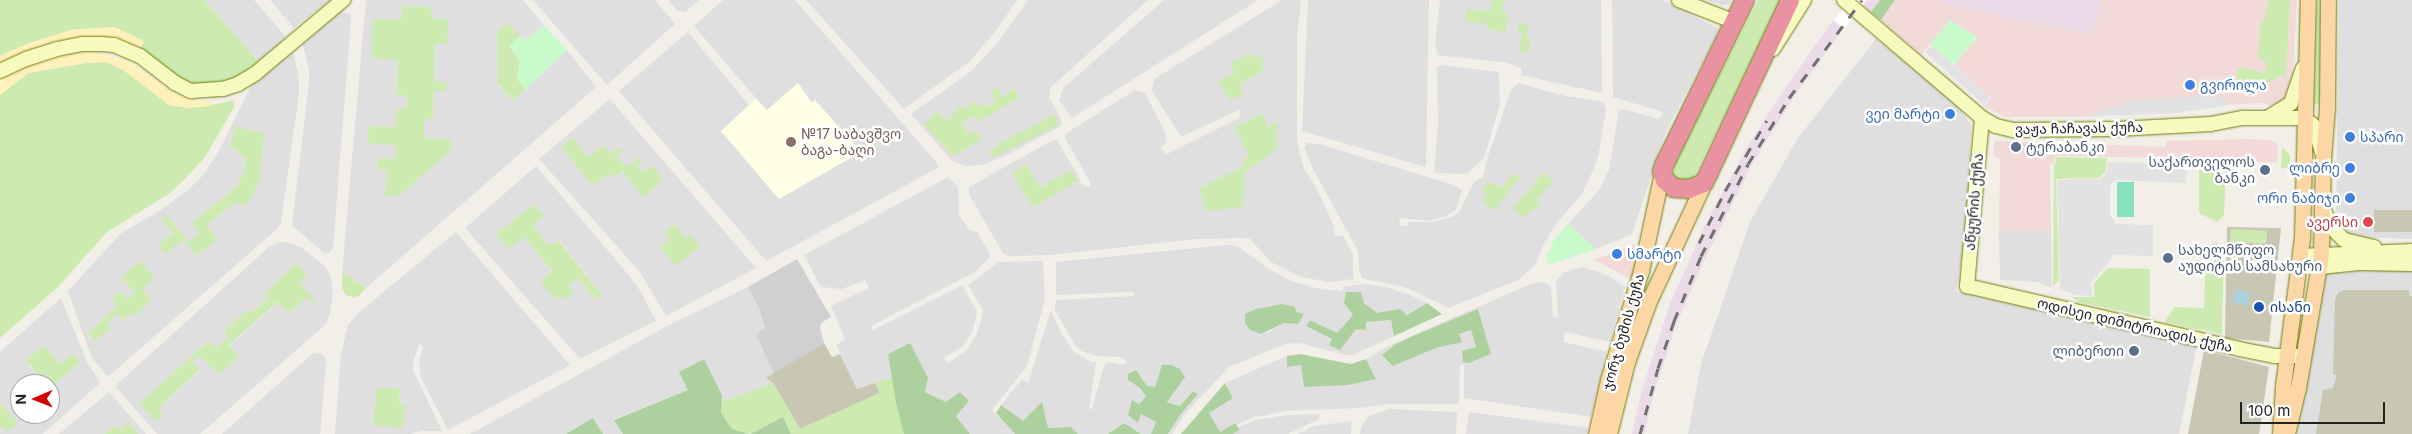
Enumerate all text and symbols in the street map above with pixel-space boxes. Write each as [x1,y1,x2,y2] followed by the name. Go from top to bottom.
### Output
[2200,77,2267,93] place label: გვირილა
[2184,79,2196,91] marker: გვირილა
[1865,106,1940,122] place label: ვეი მარტი
[1944,108,1956,120] marker: ვეი მარტი
[2015,118,2143,138] street label: ვაჟა ჩაჩავას ქუჩა
[801,126,901,158] place label: №17 საბავშვო ბაგა-ბაღი
[2360,129,2403,145] place label: სპარი
[2344,131,2356,143] marker: სპარი
[785,136,797,148] marker: №17 საბავშვო ბაგა-ბაღი
[2026,139,2104,155] place label: ტერაბანკი
[2010,141,2022,153] marker: ტერაბანკი
[1961,153,1987,251] street label: აწყურის ქუჩა
[2148,154,2255,186] place label: საქართველოს ბანკი
[2289,160,2340,176] place label: ლიბრე
[2344,162,2356,174] marker: ლიბრე
[2259,164,2271,176] marker: საქართველოს ბანკი
[2257,190,2340,206] place label: ორი ნაბიჯი
[2344,192,2356,204] marker: ორი ნაბიჯი
[2306,214,2358,230] place label: ავერსი
[2362,216,2374,228] marker: ავერსი
[2178,242,2322,274] place label: სახელმწიფო აუდიტის სამსახური
[1627,246,1682,262] place label: სმარტი
[1611,248,1623,260] marker: სმარტი
[2162,252,2174,264] marker: სახელმწიფო აუდიტის სამსახური
[1598,272,1648,392] street label: ჯორჯ ბუშის ქუჩა
[2036,294,2234,356] street label: ოდისეი დიმიტრიადის ქუჩა
[2270,299,2311,315] place label: ისანი
[2252,300,2266,314] marker: ისანი
[2053,343,2124,359] place label: ლიბერთი
[2128,345,2140,357] marker: ლიბერთი
[10,374,60,424] north arrow
[2242,392,2387,424] scale bar
[12,394,29,405] text: N
[2248,401,2290,420] text: 100 m

